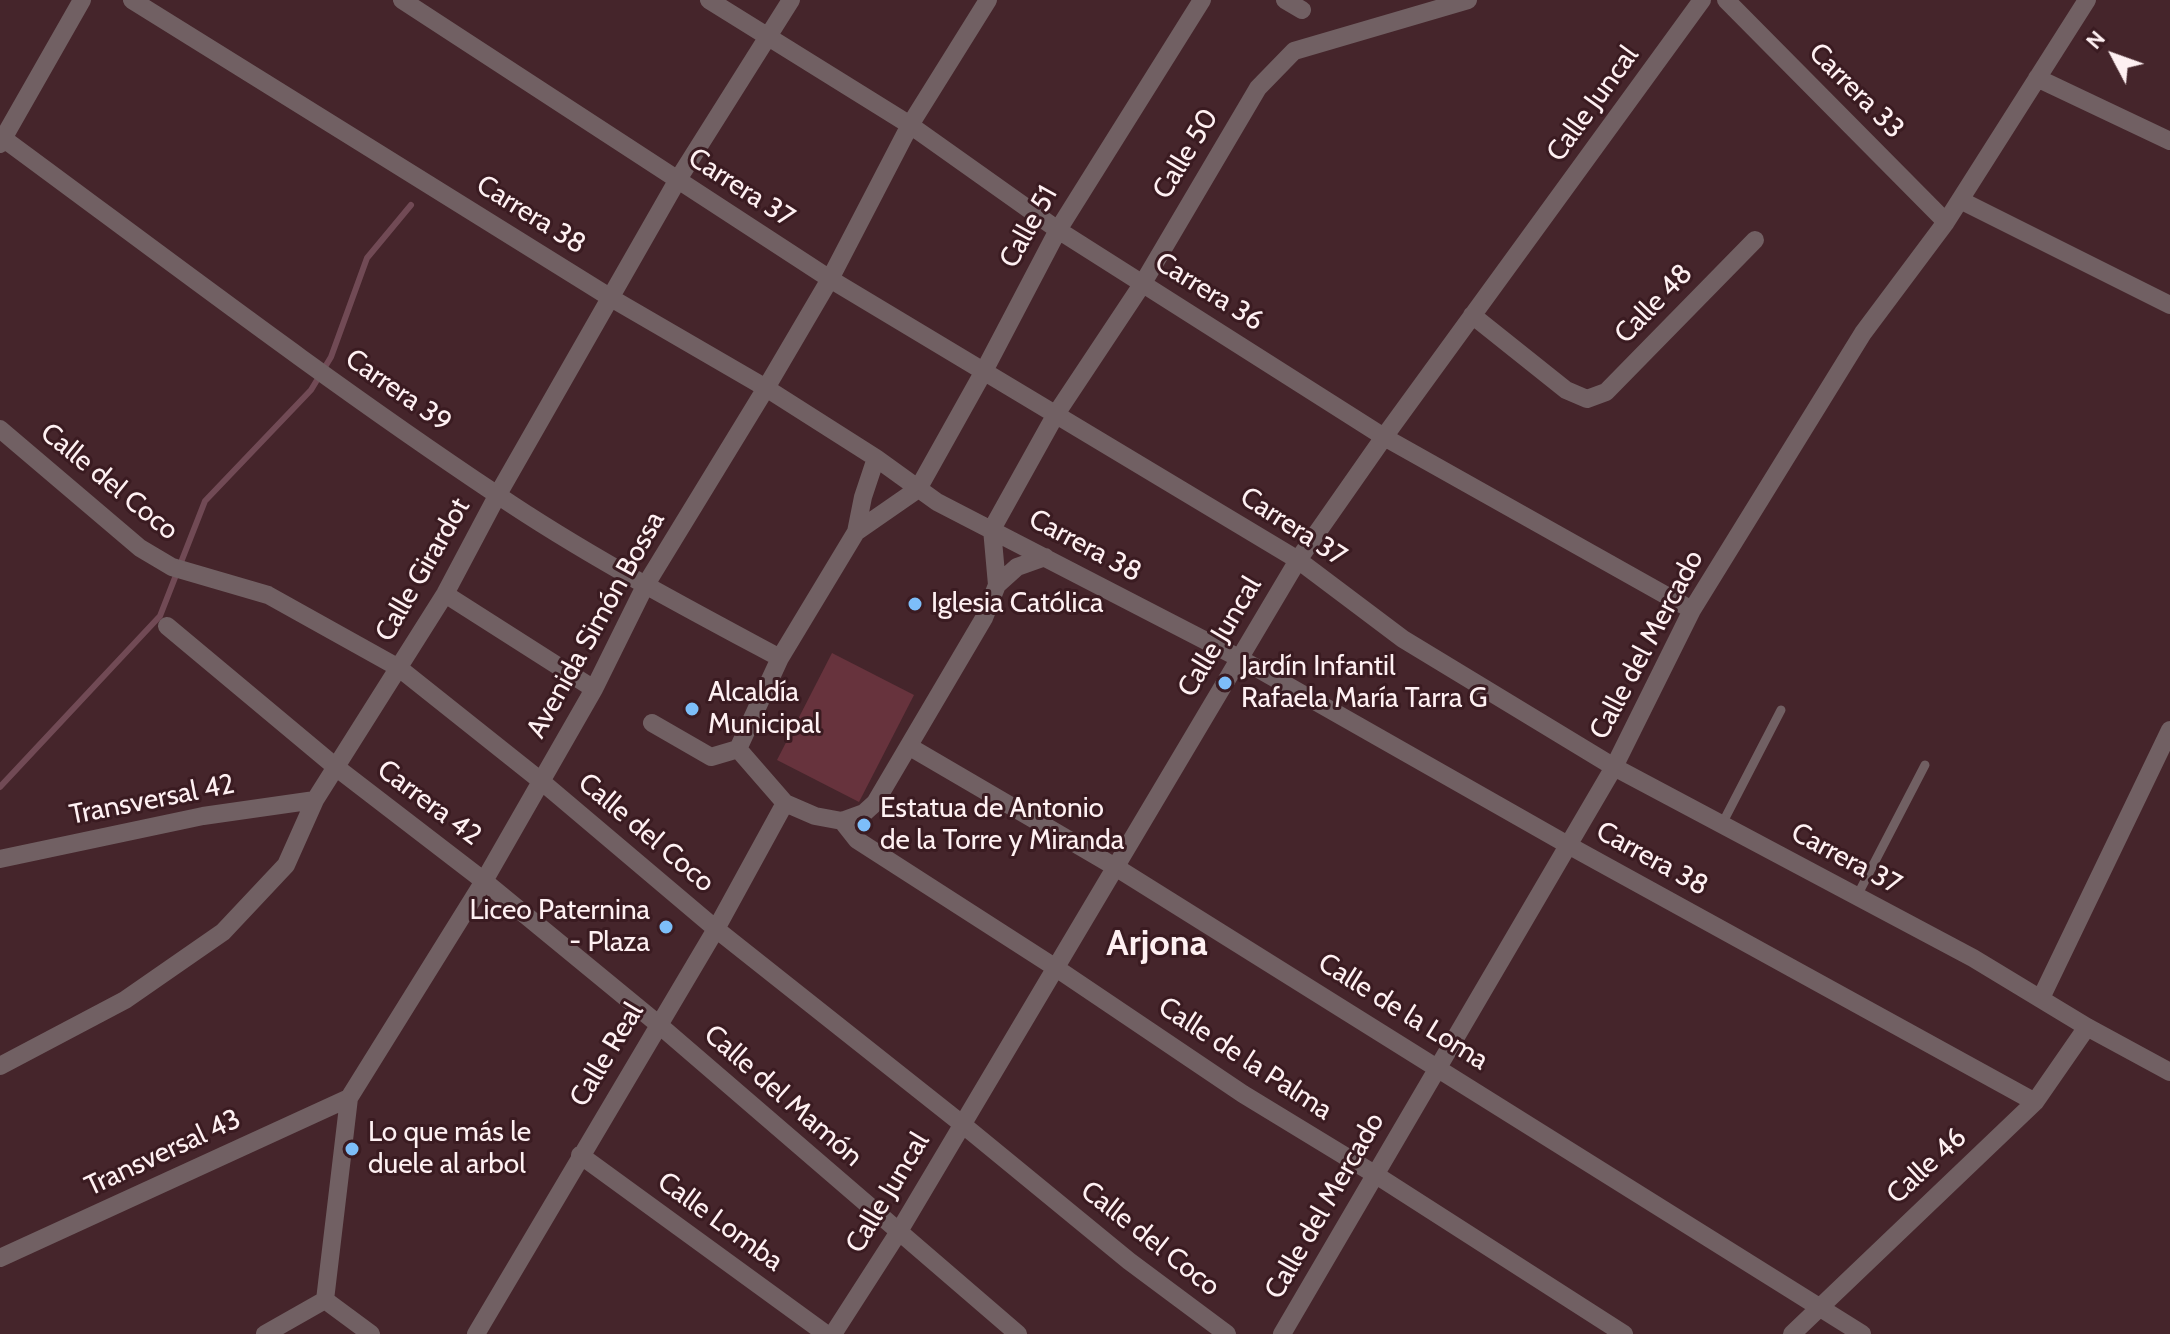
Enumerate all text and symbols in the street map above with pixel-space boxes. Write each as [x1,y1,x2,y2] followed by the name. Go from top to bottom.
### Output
[2074,16,2154,96] north arrow
[2080,25,2111,55] text: N
[1801,36,1911,146] street label: Carrera 33
[1540,40,1646,168] street label: Calle Juncal
[1146,103,1226,205] street label: Calle 50
[682,141,800,235] street label: Carrera 37
[470,168,592,262] street label: Carrera 38
[993,180,1065,274] street label: Calle 51
[1148,245,1270,339] street label: Carrera 36
[1608,257,1700,351] street label: Calle 48
[338,342,458,440] street label: Carrera 39
[33,416,185,548] street label: Calle del Coco
[1234,480,1352,574] street label: Carrera 37
[369,492,477,648] street label: Calle Girardot
[1023,502,1147,590] street label: Carrera 38
[520,506,672,744] street label: Avenida Simón Bossa
[1583,545,1711,745] street label: Calle del Mercado
[1171,571,1269,703] street label: Calle Juncal
[931,587,1104,621] place label: Iglesia Católica
[906,595,924,613] marker: Iglesia Católica
[1241,650,1488,716] place label: Jardín Infantil Rafaela María Tarra G
[1216,674,1234,692] marker: Jardín Infantil Rafaela María Tarra G
[708,676,821,742] place label: Alcaldía Municipal
[683,700,701,718] marker: Alcaldía Municipal
[370,753,488,853] street label: Carrera 42
[571,766,721,900] street label: Calle del Coco
[67,768,237,832] street label: Transversal 42
[880,792,1124,858] place label: Estatua de Antonio de la Torre y Miranda
[1590,815,1714,903] street label: Carrera 38
[855,816,873,834] marker: Estatua de Antonio de la Torre y Miranda
[1785,816,1907,902] street label: Carrera 37
[470,894,650,960] place label: Liceo Paternina - Plaza
[657,918,675,936] marker: Liceo Paternina - Plaza
[1106,922,1208,966] district label: Arjona
[1312,946,1494,1078] street label: Calle de la Loma
[1152,990,1338,1128] street label: Calle de la Palma
[563,997,651,1113] street label: Calle Real
[697,1018,869,1174] street label: Calle del Mamón
[80,1102,246,1204] street label: Transversal 43
[1258,1107,1392,1305] street label: Calle del Mercado
[368,1116,531,1182] place label: Lo que más le duele al arbol
[1880,1121,1974,1211] street label: Calle 46
[839,1127,937,1259] street label: Calle Juncal
[343,1140,361,1158] marker: Lo que más le duele al arbol
[651,1165,789,1279] street label: Calle Lomba
[1074,1174,1226,1304] street label: Calle del Coco

